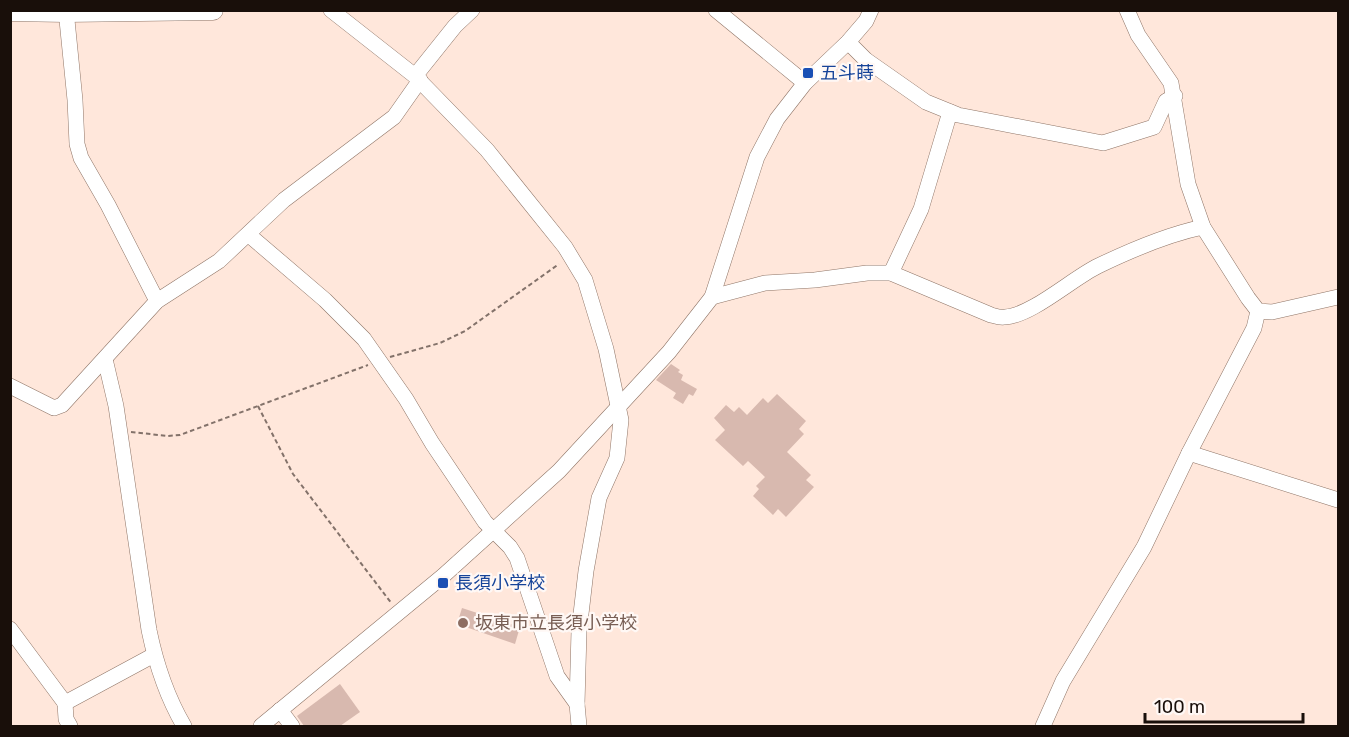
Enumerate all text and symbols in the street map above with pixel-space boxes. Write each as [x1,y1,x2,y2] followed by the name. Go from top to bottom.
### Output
[820,62,874,84] place label: 五斗蒔
[801,66,815,80] marker: 五斗蒔
[455,572,545,594] place label: 長須小学校
[436,576,450,590] marker: 長須小学校
[475,612,637,634] place label: 坂東市立長須小学校
[456,616,470,630] marker: 坂東市立長須小学校
[1145,686,1302,724] scale bar
[1154,696,1205,718] text: 100 m

